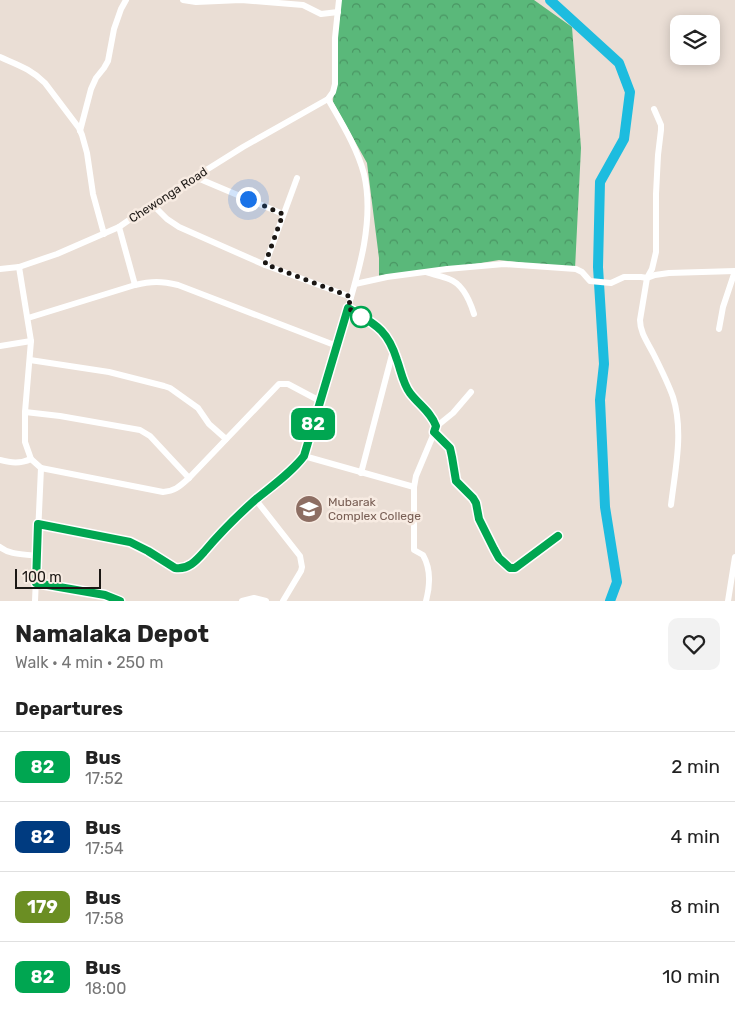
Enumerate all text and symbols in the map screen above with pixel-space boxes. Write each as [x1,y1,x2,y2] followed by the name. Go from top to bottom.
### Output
[670,15,720,65] map controls
[670,15,720,65] button: layers
[126,164,210,226] street label: Chewonga Road
[236,187,261,212] your location
[350,306,372,328] unlabelled marker
[290,408,336,440] line badge: 82
[301,413,325,435] text: 82
[294,494,324,524] school or university icon: Mubarak Complex College
[328,495,421,523] place label: Mubarak Complex College
[15,566,101,589] scale bar
[22,569,62,586] text: 100 m
[668,618,720,670] button: heart
[15,620,209,648] text: Namalaka Depot
[15,653,163,672] text: Walk · 4 min · 250 m
[15,697,123,720] text: Departures
[85,746,121,769] text: Bus
[671,755,720,778] text: 2 min
[31,756,54,778] text: 82
[85,769,123,788] text: 17:52
[85,816,121,839] text: Bus
[671,825,720,848] text: 4 min
[31,826,54,848] text: 82
[85,839,124,858] text: 17:54
[85,886,121,909] text: Bus
[670,895,720,918] text: 8 min
[27,896,58,918] text: 179
[85,909,124,928] text: 17:58
[85,956,121,979] text: Bus
[662,965,720,988] text: 10 min
[31,966,54,988] text: 82
[85,979,126,998] text: 18:00

